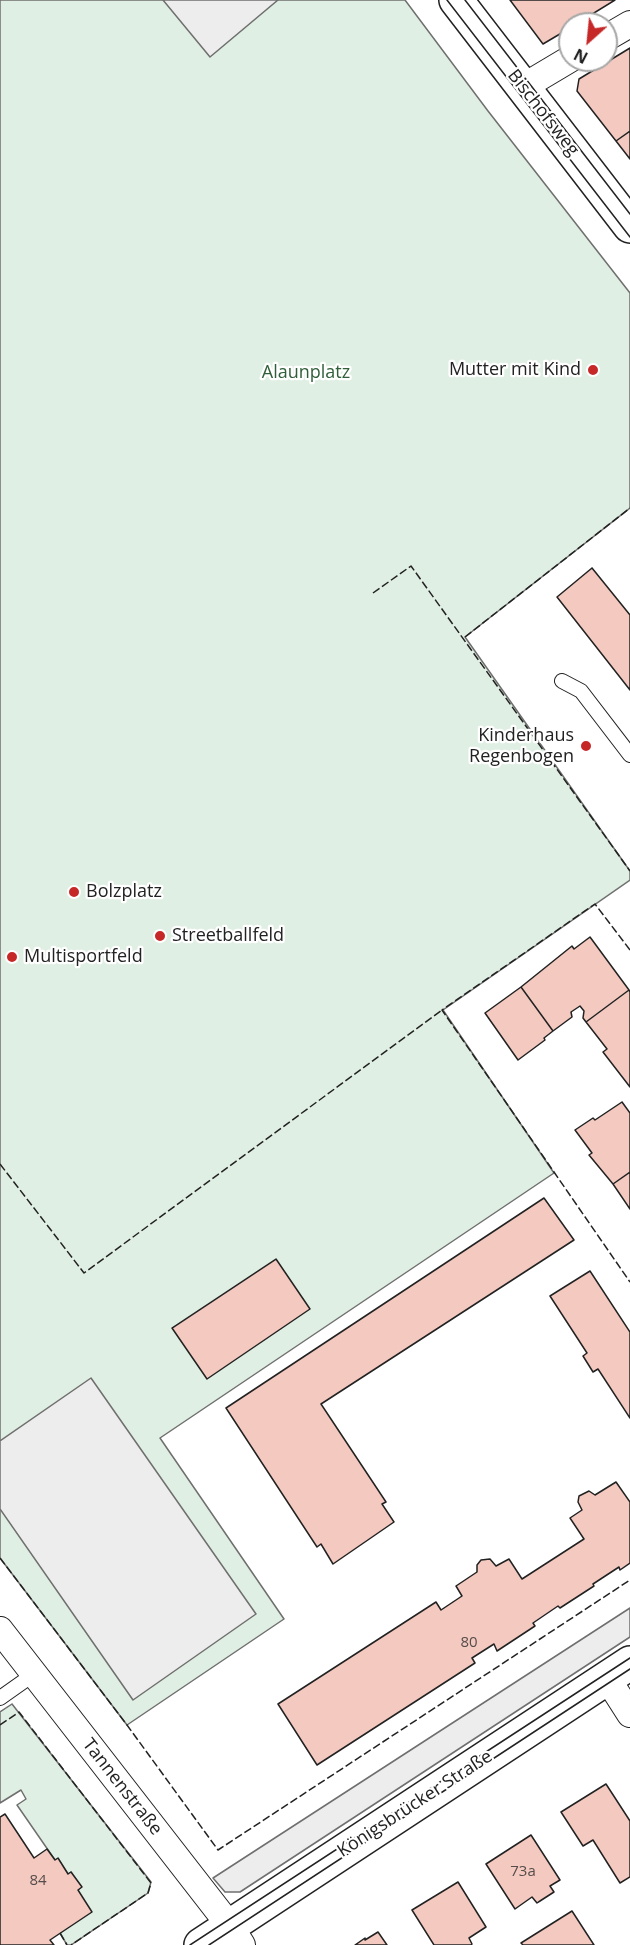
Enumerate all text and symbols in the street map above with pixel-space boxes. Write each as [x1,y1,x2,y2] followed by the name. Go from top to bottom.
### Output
[558,12,618,72] north arrow
[570,44,592,69] text: N
[503,65,583,161] street label: Bischofsweg
[449,359,581,381] place label: Mutter mit Kind
[262,362,350,384] park label: Alaunplatz
[586,363,600,377] marker: Mutter mit Kind
[469,725,574,768] place label: Kinderhaus Regenbogen
[579,739,593,753] marker: Kinderhaus Regenbogen
[86,881,162,903] place label: Bolzplatz
[67,885,81,899] marker: Bolzplatz
[172,925,284,947] place label: Streetballfeld
[153,929,167,943] marker: Streetballfeld
[24,946,143,968] place label: Multisportfeld
[5,950,19,964] marker: Multisportfeld
[460,1634,478,1652] house number: 80
[78,1734,166,1840] street label: Tannenstraße
[333,1746,497,1862] street label: Königsbrücker Straße
[510,1863,536,1881] house number: 73a
[29,1872,47,1890] house number: 84

